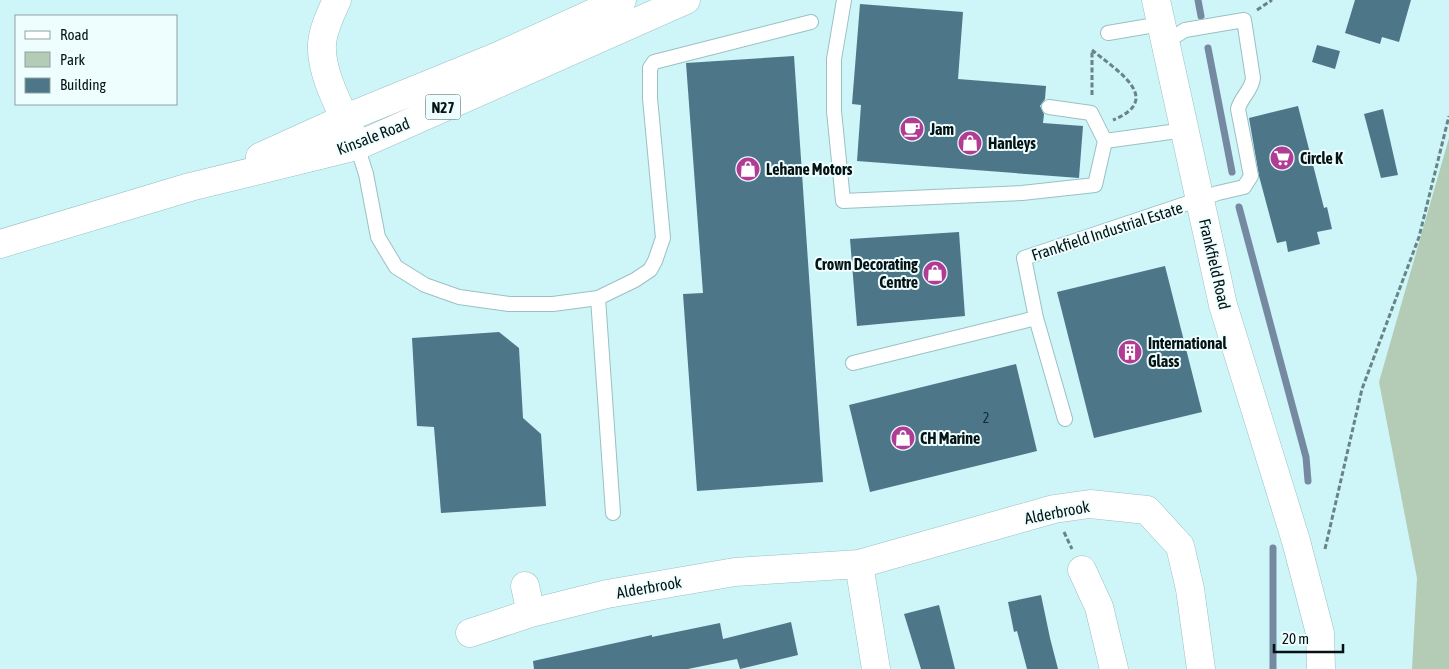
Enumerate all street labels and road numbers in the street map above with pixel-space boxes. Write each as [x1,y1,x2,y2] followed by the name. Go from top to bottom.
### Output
[426,94,460,120] road number: N27
[334,114,412,158] street label: Kinsale Road
[1029,198,1185,264] street label: Frankfield Industrial Estate
[1196,217,1234,311] street label: Frankfield Road
[1023,497,1091,527] street label: Alderbrook
[615,572,683,602] street label: Alderbrook

